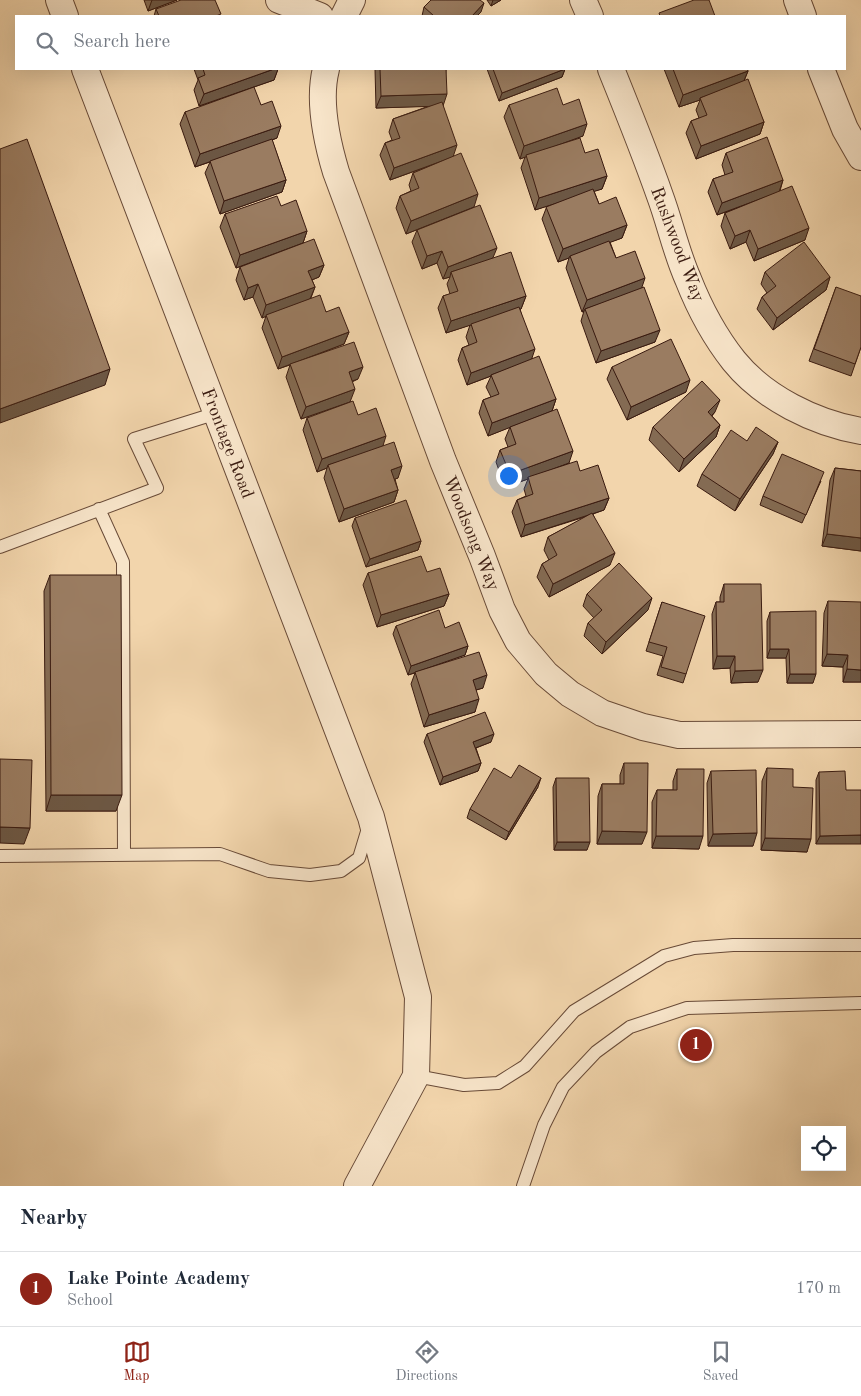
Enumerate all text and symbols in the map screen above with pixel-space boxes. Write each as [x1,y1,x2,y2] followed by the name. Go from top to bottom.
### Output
[15,15,846,70] search box
[33,29,61,57] icon: search
[73,33,170,52] text: Search here
[647,184,707,305] street label: Rushwood Way
[198,386,256,501] street label: Frontage Road
[496,463,522,489] your location
[440,473,502,594] street label: Woodsong Way
[680,1026,712,1064] pin: 1
[801,1126,846,1171] map controls
[801,1126,846,1171] button: locate
[20,1208,88,1229] text: Nearby
[67,1270,250,1289] text: Lake Pointe Academy
[31,1281,41,1297] text: 1
[796,1281,841,1297] text: 170 m
[67,1293,113,1309] text: School
[123,1338,151,1385] tab: Map
[396,1338,458,1385] tab: Directions
[703,1338,738,1385] tab: Saved

